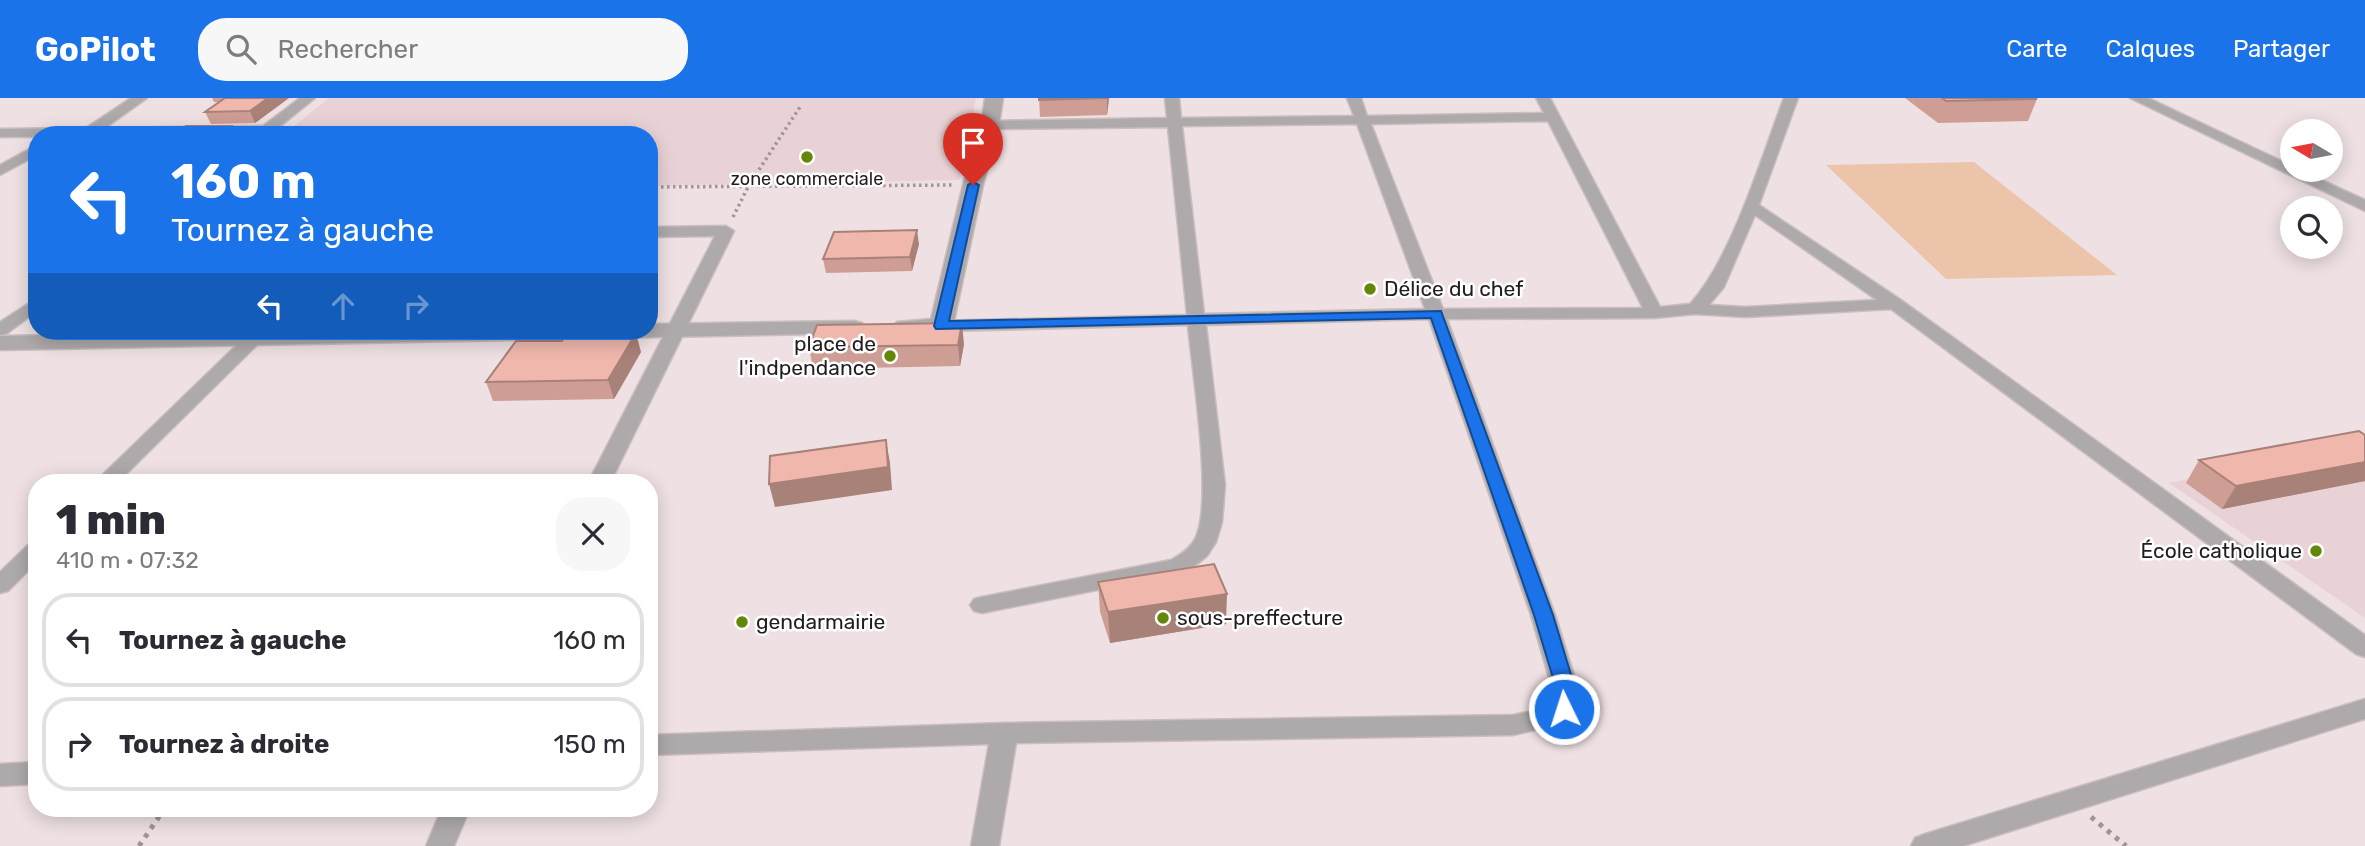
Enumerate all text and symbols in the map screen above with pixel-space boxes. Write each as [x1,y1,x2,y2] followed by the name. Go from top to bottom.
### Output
[198,18,688,81] search box
[35,30,156,69] text: GoPilot
[222,30,260,68] icon: search
[278,34,418,65] text: Rechercher
[2006,35,2067,63] text: Carte
[2105,35,2195,63] text: Calques
[2233,35,2330,63] text: Partager
[943,113,1003,185] pin
[2280,119,2343,182] north arrow
[2280,119,2343,259] map controls
[954,124,992,162] icon: arrive
[799,149,815,165] marker: zone commerciale
[171,152,316,210] text: 160 m
[56,154,147,245] icon: left
[731,168,883,190] place label: zone commerciale
[2280,196,2343,259] button: search
[171,211,434,249] text: Tournez à gauche
[1384,276,1523,301] place label: Délice du chef
[1362,281,1378,297] marker: Délice du chef
[251,287,289,325] icon: left
[324,287,362,325] icon: ahead
[397,287,435,325] icon: right
[739,331,876,380] place label: place de l'indpendance
[882,348,898,364] marker: place de l'indpendance
[56,495,166,545] text: 1 min
[556,497,630,571] button: close
[2141,538,2302,563] place label: École catholique
[2308,543,2324,559] marker: École catholique
[56,546,199,574] text: 410 m · 07:32
[1177,605,1343,630] place label: sous-preffecture
[756,609,885,634] place label: gendarmairie
[1155,610,1171,626] marker: sous-preffecture
[734,614,750,630] marker: gendarmairie
[60,621,98,659] icon: left
[119,625,347,656] text: Tournez à gauche
[553,625,626,656] text: 160 m
[1527,672,1601,746] position arrow
[60,725,98,763] icon: right
[119,729,329,760] text: Tournez à droite
[553,729,626,760] text: 150 m

